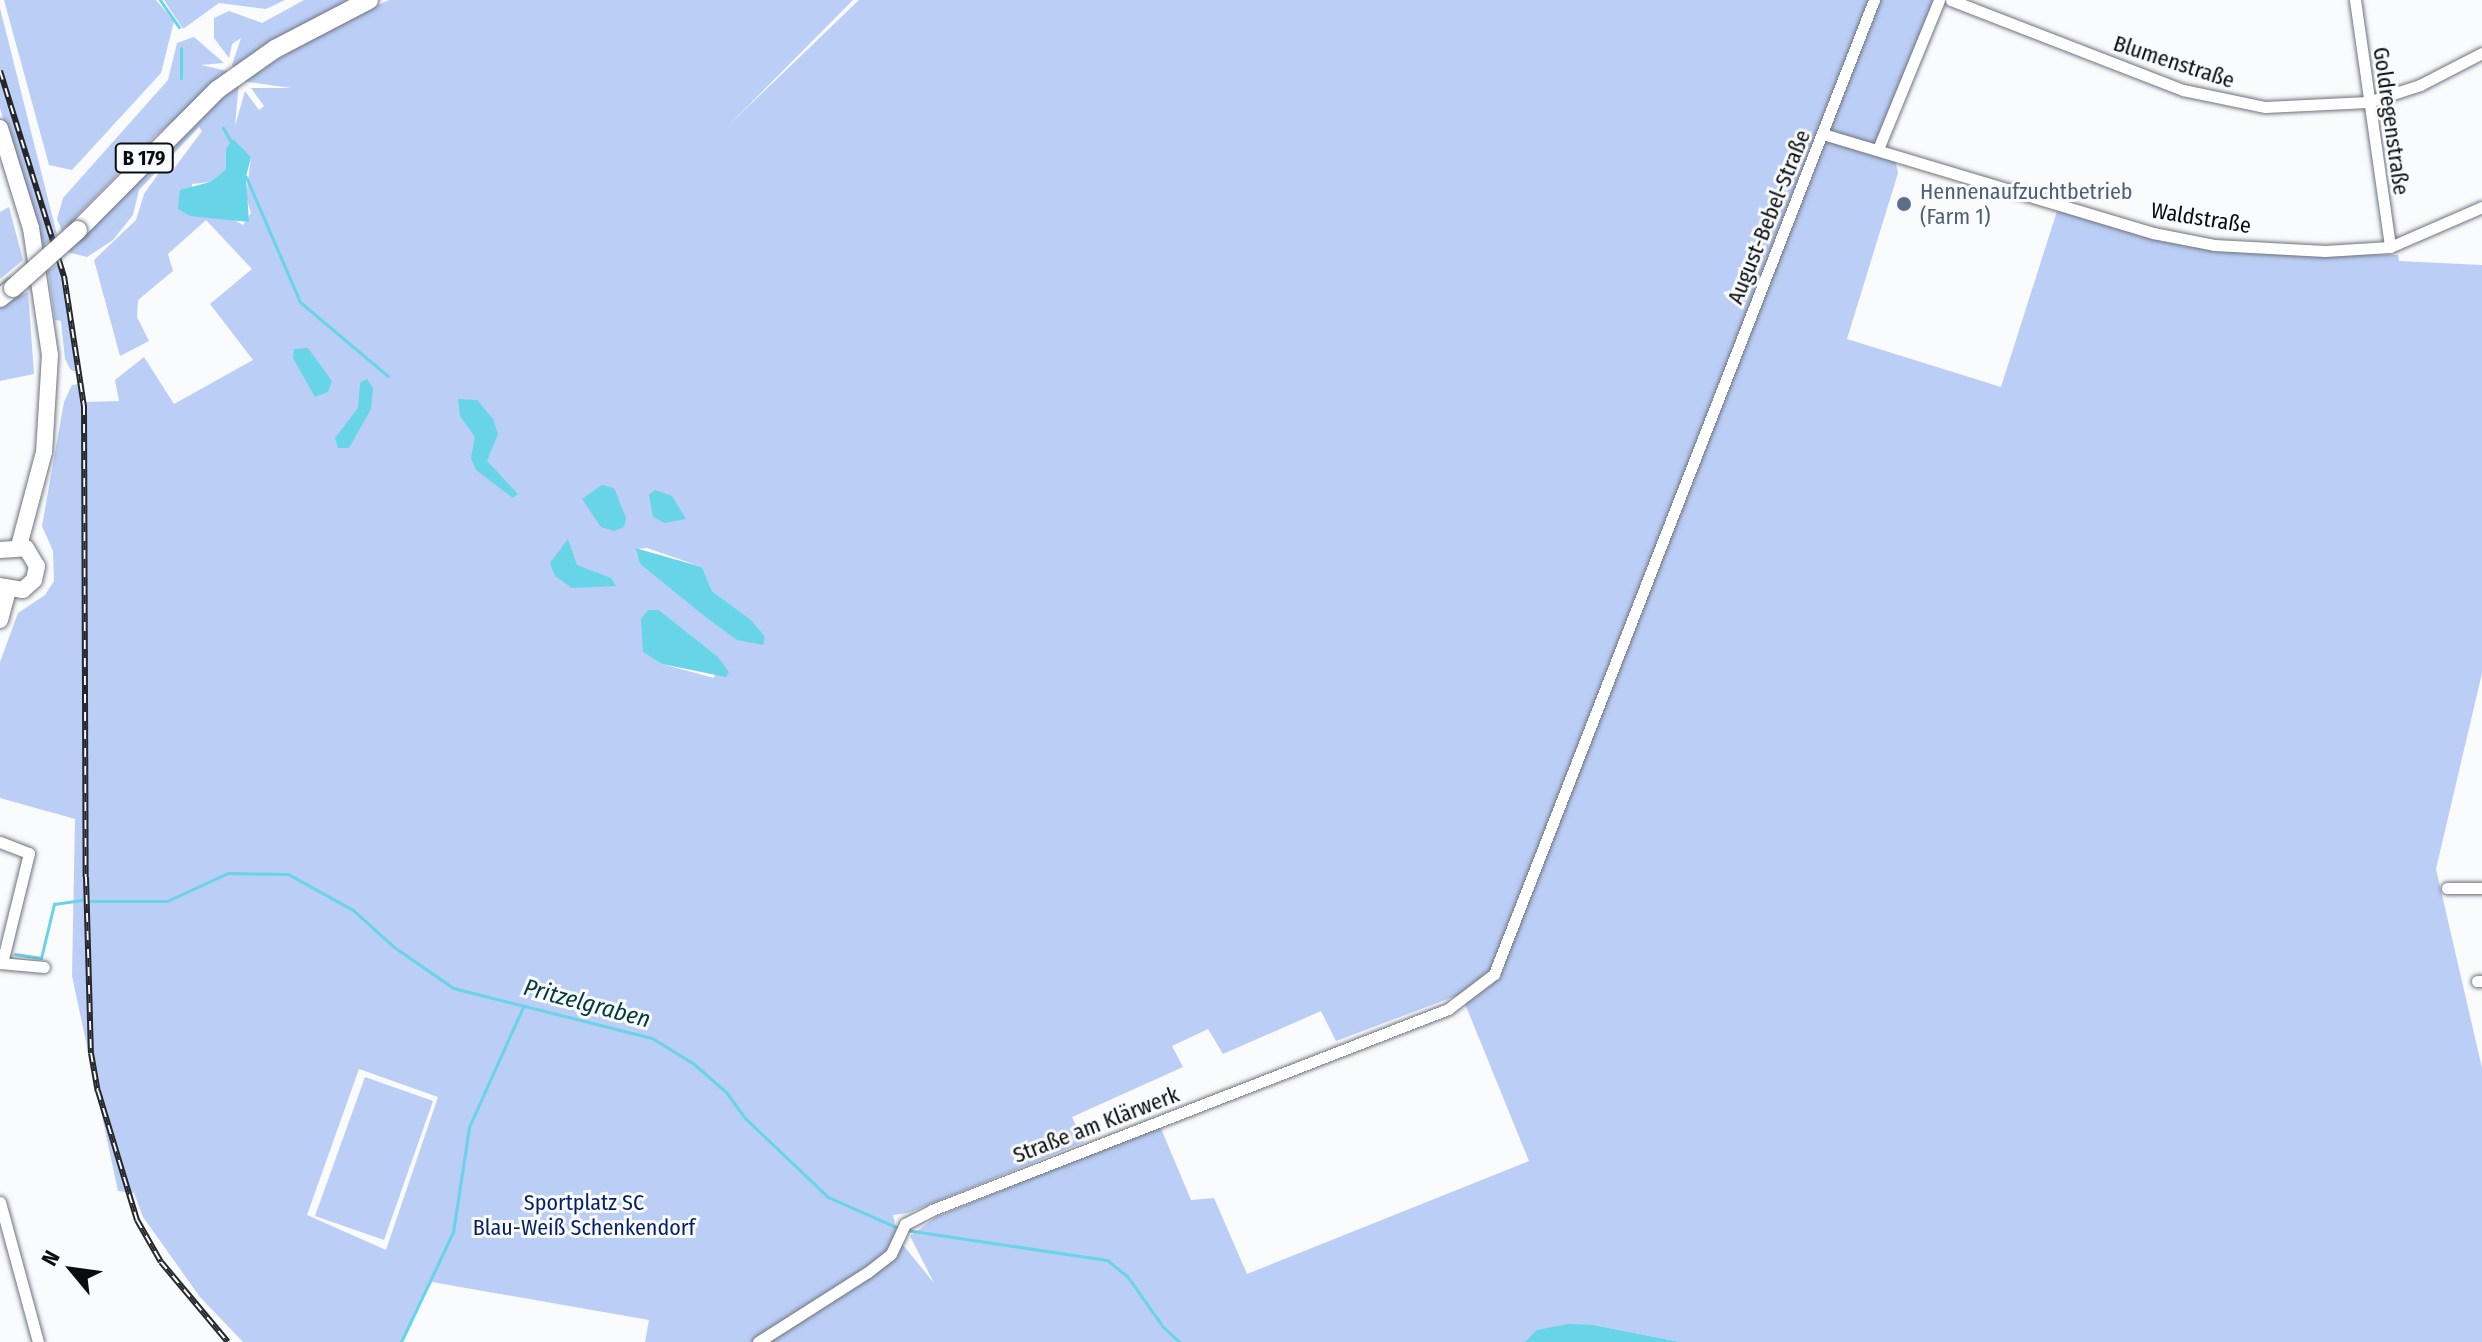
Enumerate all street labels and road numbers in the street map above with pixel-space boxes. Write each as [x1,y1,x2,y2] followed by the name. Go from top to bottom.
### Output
[2110,30,2238,94] street label: Blumenstraße
[2368,45,2414,197] street label: Goldregenstraße
[1722,126,1816,308] street label: August-Bebel-Straße
[114,142,174,174] road number: B 179
[2149,197,2253,239] street label: Waldstraße
[1009,1081,1183,1169] street label: Straße am Klärwerk

